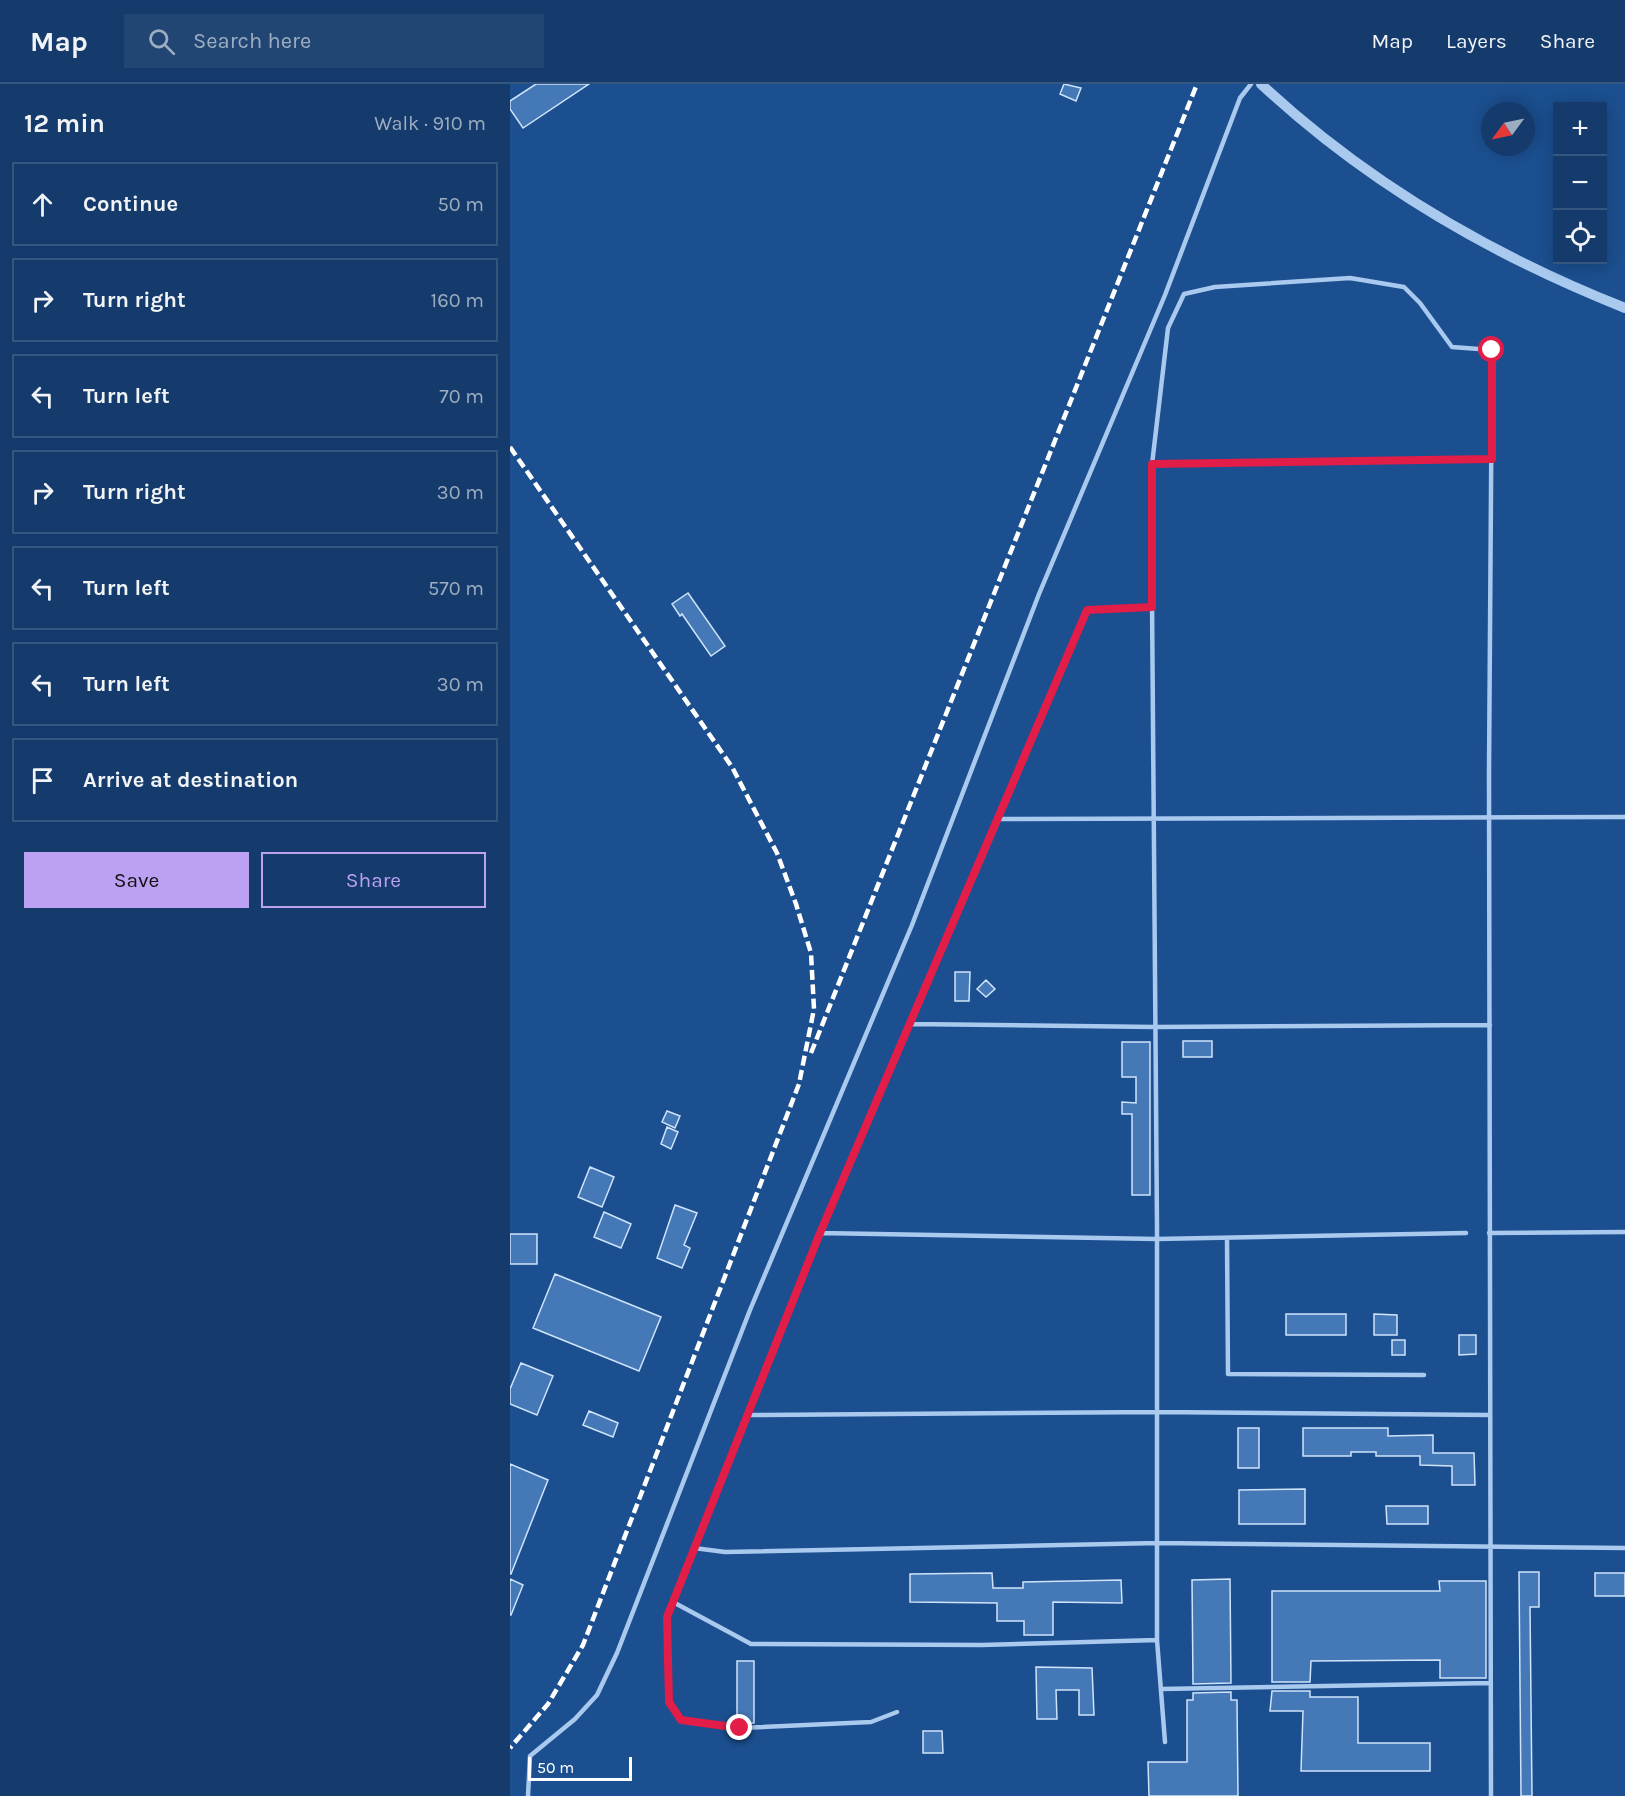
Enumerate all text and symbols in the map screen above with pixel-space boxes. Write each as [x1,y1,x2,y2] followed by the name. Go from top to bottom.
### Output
[124,14,544,68] search box
[30,25,88,58] text: Map
[145,25,178,58] icon: search
[193,28,311,54] text: Search here
[1371,29,1413,53] text: Map
[1446,29,1507,53] text: Layers
[1540,29,1595,53] text: Share
[1481,102,1535,156] north arrow
[1553,102,1607,264] map controls
[1553,102,1607,156] button: +
[24,108,105,139] text: 12 min
[374,112,486,135] text: Walk · 910 m
[1553,156,1607,210] button: −
[26,188,59,221] icon: ahead
[83,191,178,217] text: Continue
[437,193,484,216] text: 50 m
[1553,210,1607,264] button: locate
[26,284,59,317] icon: right
[83,287,186,313] text: Turn right
[431,289,484,312] text: 160 m
[1478,336,1504,362] route start
[26,380,59,413] icon: left
[83,383,170,409] text: Turn left
[439,385,484,408] text: 70 m
[26,476,59,509] icon: right
[83,479,186,505] text: Turn right
[437,481,484,504] text: 30 m
[26,572,59,605] icon: left
[83,575,170,601] text: Turn left
[428,577,484,600] text: 570 m
[26,668,59,701] icon: left
[83,671,170,697] text: Turn left
[437,673,484,696] text: 30 m
[26,764,59,797] icon: arrive
[83,767,298,793] text: Arrive at destination
[24,852,249,908] button: Save
[261,852,486,908] button: Share
[726,1714,752,1740] route end
[528,1754,632,1782] scale bar
[537,1758,574,1777] text: 50 m

